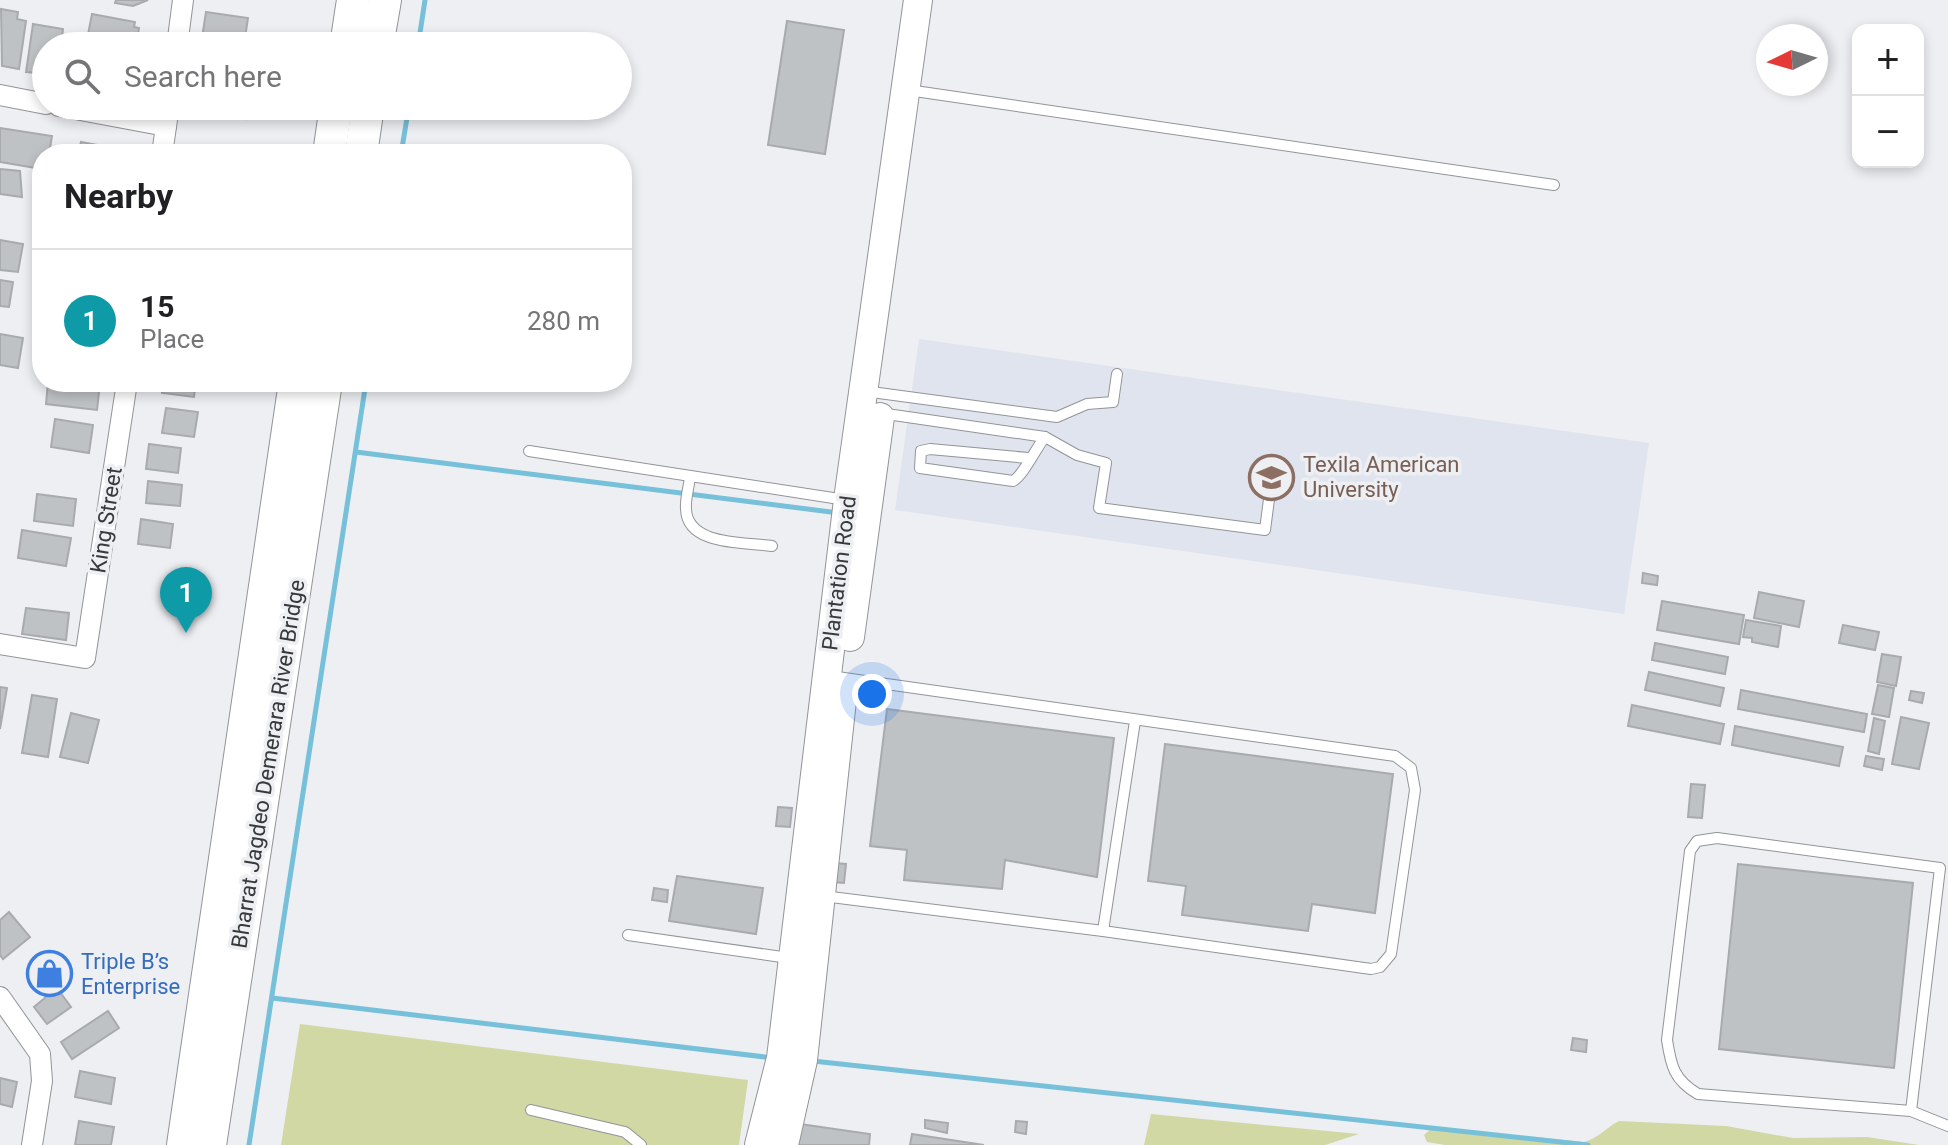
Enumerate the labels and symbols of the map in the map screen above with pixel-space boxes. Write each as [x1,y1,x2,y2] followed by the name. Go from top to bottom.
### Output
[1756,24,1828,96] north arrow
[1303,452,1460,502] place label: Texila American University
[1248,453,1296,501] school or university icon: Texila American University
[85,465,127,575] street label: King Street
[817,494,861,652] street label: Plantation Road
[160,567,212,633] pin: 1
[226,578,310,950] street label: Bharrat Jagdeo Demerara River Bridge
[852,674,892,714] your location
[81,949,180,999] place label: Triple B’s Enterprise
[26,950,74,998] shop icon: Triple B’s Enterprise

